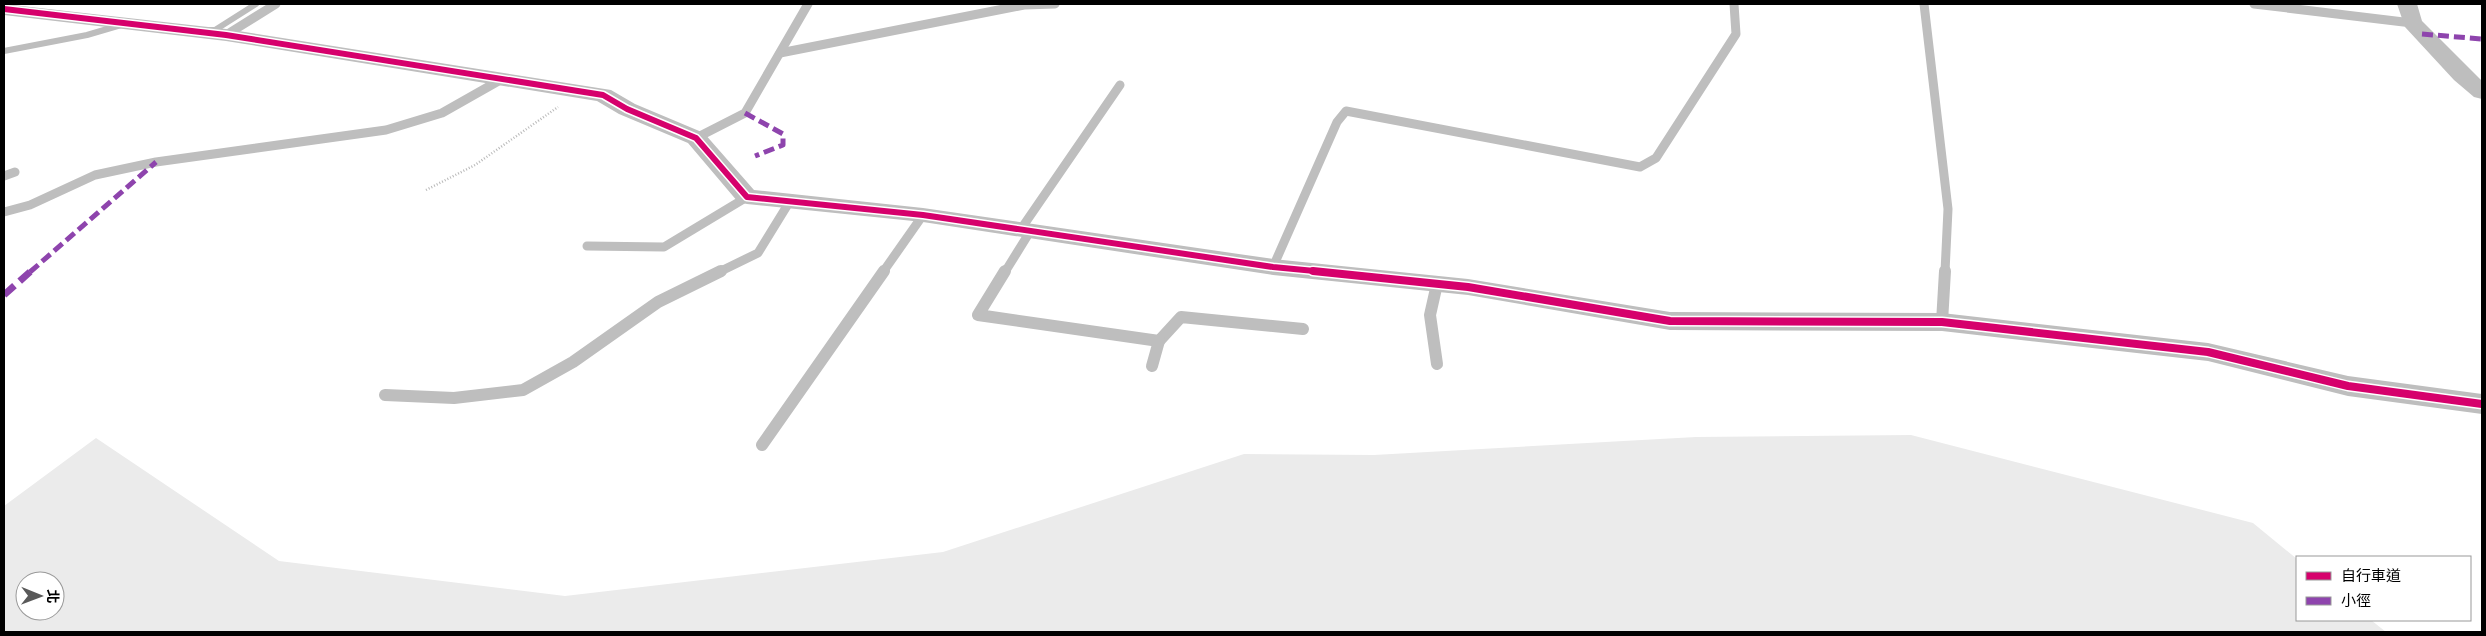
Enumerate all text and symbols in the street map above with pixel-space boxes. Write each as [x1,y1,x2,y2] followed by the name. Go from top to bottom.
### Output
[2296,556,2471,621] legend
[2341,566,2401,585] text: 自行車道
[15,571,65,621] north arrow
[44,589,62,603] text: 北
[2341,591,2371,610] text: 小徑

